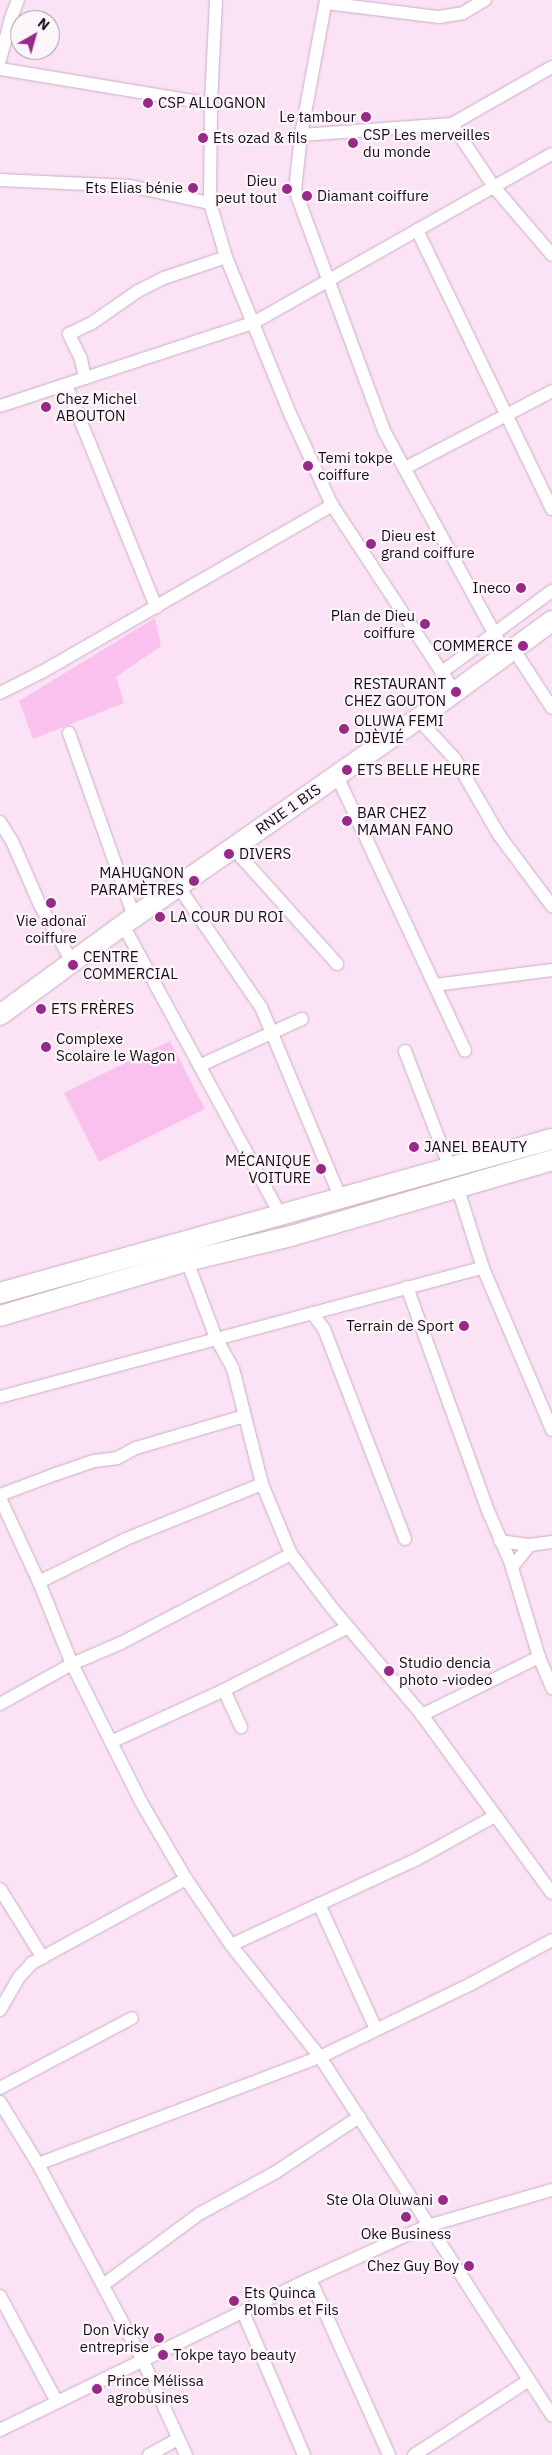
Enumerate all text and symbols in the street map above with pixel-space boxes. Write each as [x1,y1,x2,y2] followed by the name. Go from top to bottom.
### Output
[10,10,60,60] north arrow
[34,14,53,34] text: N
[158,94,266,112] place label: CSP ALLOGNON
[142,97,154,109] marker: CSP ALLOGNON
[279,108,356,126] place label: Le tambour
[360,111,372,123] marker: Le tambour
[363,125,490,160] place label: CSP Les merveilles du monde
[213,129,307,147] place label: Ets ozad & fils
[197,132,209,144] marker: Ets ozad & fils
[347,137,359,149] marker: CSP Les merveilles du monde
[215,171,277,206] place label: Dieu peut tout
[85,179,183,197] place label: Ets Elias bénie
[187,182,199,194] marker: Ets Elias bénie
[281,183,293,195] marker: Dieu peut tout
[317,187,429,205] place label: Diamant coiffure
[301,190,313,202] marker: Diamant coiffure
[56,389,137,424] place label: Chez Michel ABOUTON
[40,401,52,413] marker: Chez Michel ABOUTON
[318,448,393,483] place label: Temi tokpe coiffure
[302,460,314,472] marker: Temi tokpe coiffure
[381,526,475,561] place label: Dieu est grand coiffure
[365,538,377,550] marker: Dieu est grand coiffure
[472,579,511,597] place label: Ineco
[515,582,527,594] marker: Ineco
[331,606,415,641] place label: Plan de Dieu coiffure
[419,618,431,630] marker: Plan de Dieu coiffure
[433,637,513,655] place label: COMMERCE
[517,640,529,652] marker: COMMERCE
[344,674,446,709] place label: RESTAURANT CHEZ GOUTON
[450,686,462,698] marker: RESTAURANT CHEZ GOUTON
[354,711,444,746] place label: OLUWA FEMI DJÈVIÉ
[338,723,350,735] marker: OLUWA FEMI DJÈVIÉ
[357,761,480,779] place label: ETS BELLE HEURE
[341,764,353,776] marker: ETS BELLE HEURE
[252,780,324,838] street label: RNIE 1 BIS
[357,803,453,838] place label: BAR CHEZ MAMAN FANO
[341,815,353,827] marker: BAR CHEZ MAMAN FANO
[239,845,291,863] place label: DIVERS
[223,848,235,860] marker: DIVERS
[90,863,184,898] place label: MAHUGNON PARAMÈTRES
[188,875,200,887] marker: MAHUGNON PARAMÈTRES
[45,897,57,909] marker: Vie adonaï coiffure
[170,908,284,926] place label: LA COUR DU ROI
[16,911,86,946] place label: Vie adonaï coiffure
[154,911,166,923] marker: LA COUR DU ROI
[83,947,178,982] place label: CENTRE COMMERCIAL
[67,959,79,971] marker: CENTRE COMMERCIAL
[51,1000,134,1018] place label: ETS FRÈRES
[35,1003,47,1015] marker: ETS FRÈRES
[56,1029,175,1064] place label: Complexe Scolaire le Wagon
[40,1041,52,1053] marker: Complexe Scolaire le Wagon
[424,1138,527,1156] place label: JANEL BEAUTY
[408,1141,420,1153] marker: JANEL BEAUTY
[225,1151,311,1186] place label: MÉCANIQUE VOITURE
[315,1163,327,1175] marker: MÉCANIQUE VOITURE
[346,1317,454,1335] place label: Terrain de Sport
[458,1320,470,1332] marker: Terrain de Sport
[399,1653,492,1688] place label: Studio dencia photo -viodeo
[383,1665,395,1677] marker: Studio dencia photo -viodeo
[326,2191,433,2209] place label: Ste Ola Oluwani
[437,2194,449,2206] marker: Ste Ola Oluwani
[400,2211,412,2223] marker: Oke Business
[361,2225,451,2243] place label: Oke Business
[367,2257,459,2275] place label: Chez Guy Boy
[463,2260,475,2272] marker: Chez Guy Boy
[244,2283,339,2318] place label: Ets Quinca Plombs et Fils
[228,2295,240,2307] marker: Ets Quinca Plombs et Fils
[80,2320,149,2355] place label: Don Vicky entreprise
[153,2332,165,2344] marker: Don Vicky entreprise
[173,2346,296,2364] place label: Tokpe tayo beauty
[157,2349,169,2361] marker: Tokpe tayo beauty
[107,2371,204,2406] place label: Prince Mélissa agrobusines
[91,2383,103,2395] marker: Prince Mélissa agrobusines

